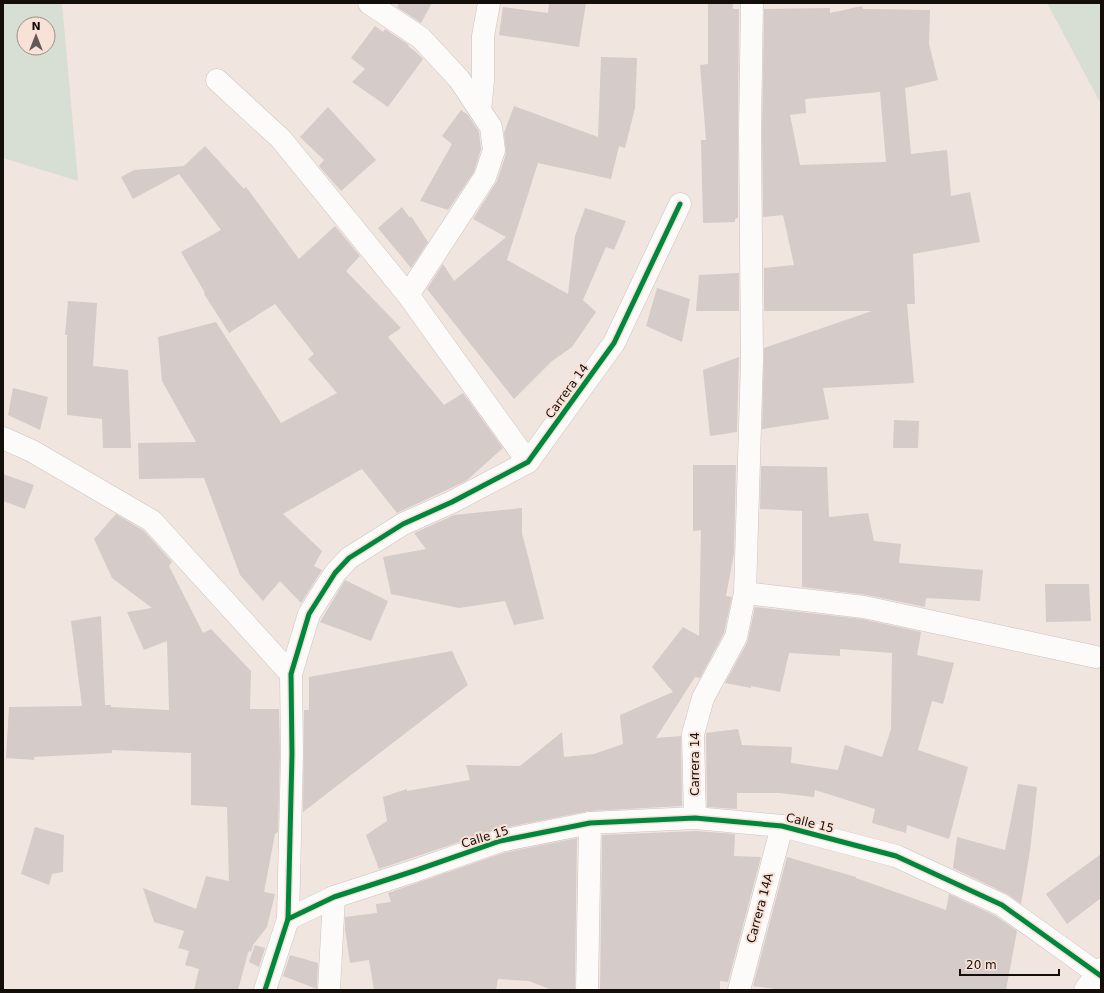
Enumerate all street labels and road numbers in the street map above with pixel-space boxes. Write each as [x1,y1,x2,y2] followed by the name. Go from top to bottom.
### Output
[543,361,591,421] street label: Carrera 14
[688,732,702,796] street label: Carrera 14
[785,810,835,836] street label: Calle 15
[460,823,510,851] street label: Calle 15
[744,871,776,945] street label: Carrera 14A

